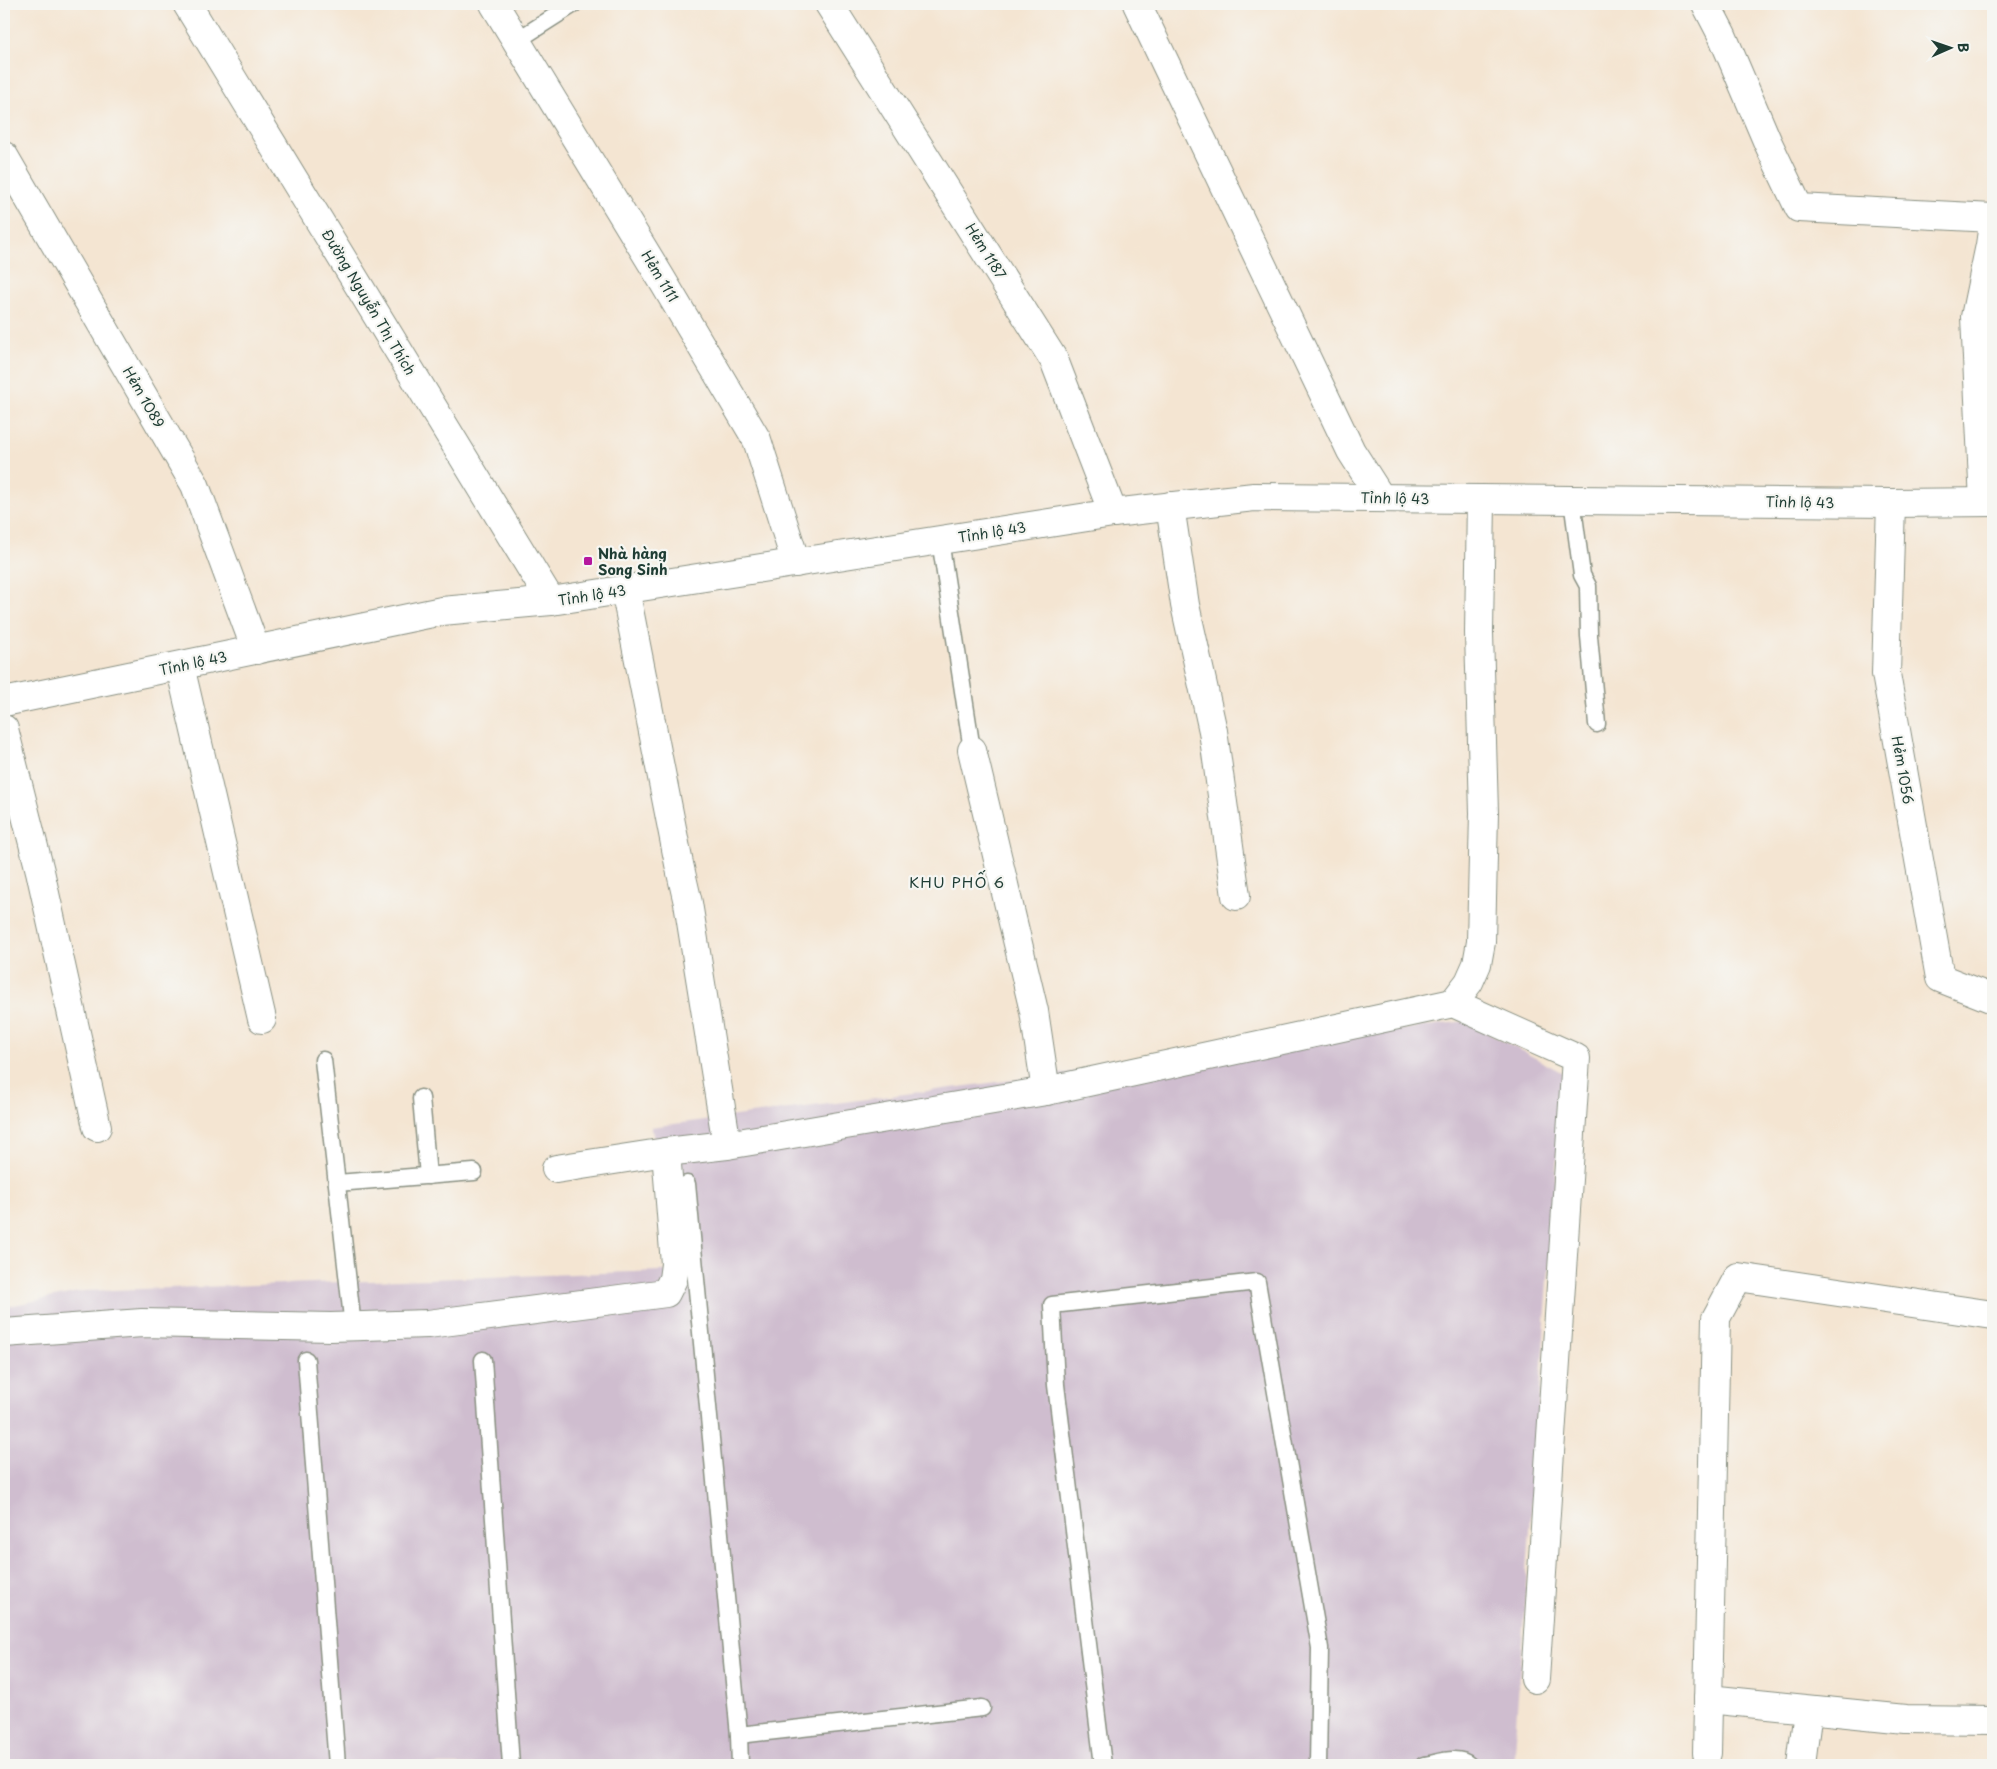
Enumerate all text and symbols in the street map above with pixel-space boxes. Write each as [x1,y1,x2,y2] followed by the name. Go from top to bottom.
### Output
[1924,22,1974,72] north arrow
[1953,42,1974,53] text: B
[961,219,1012,283] street label: Hẻm 1187
[317,225,421,379] street label: Đường Nguyễn Thị Thích
[636,246,684,306] street label: Hẻm 1111
[118,363,170,431] street label: Hẻm 1089
[1361,487,1429,509] street label: Tỉnh lộ 43
[1766,491,1834,513] street label: Tỉnh lộ 43
[956,516,1028,548] street label: Tỉnh lộ 43
[598,543,668,580] place label: Nhà hàng Song Sinh
[582,555,594,567] marker: Nhà hàng Song Sinh
[556,579,628,611] street label: Tỉnh lộ 43
[157,646,229,680] street label: Tỉnh lộ 43
[1887,734,1919,806] street label: Hẻm 1056
[909,869,1005,893] district label: KHU PHỐ 6

